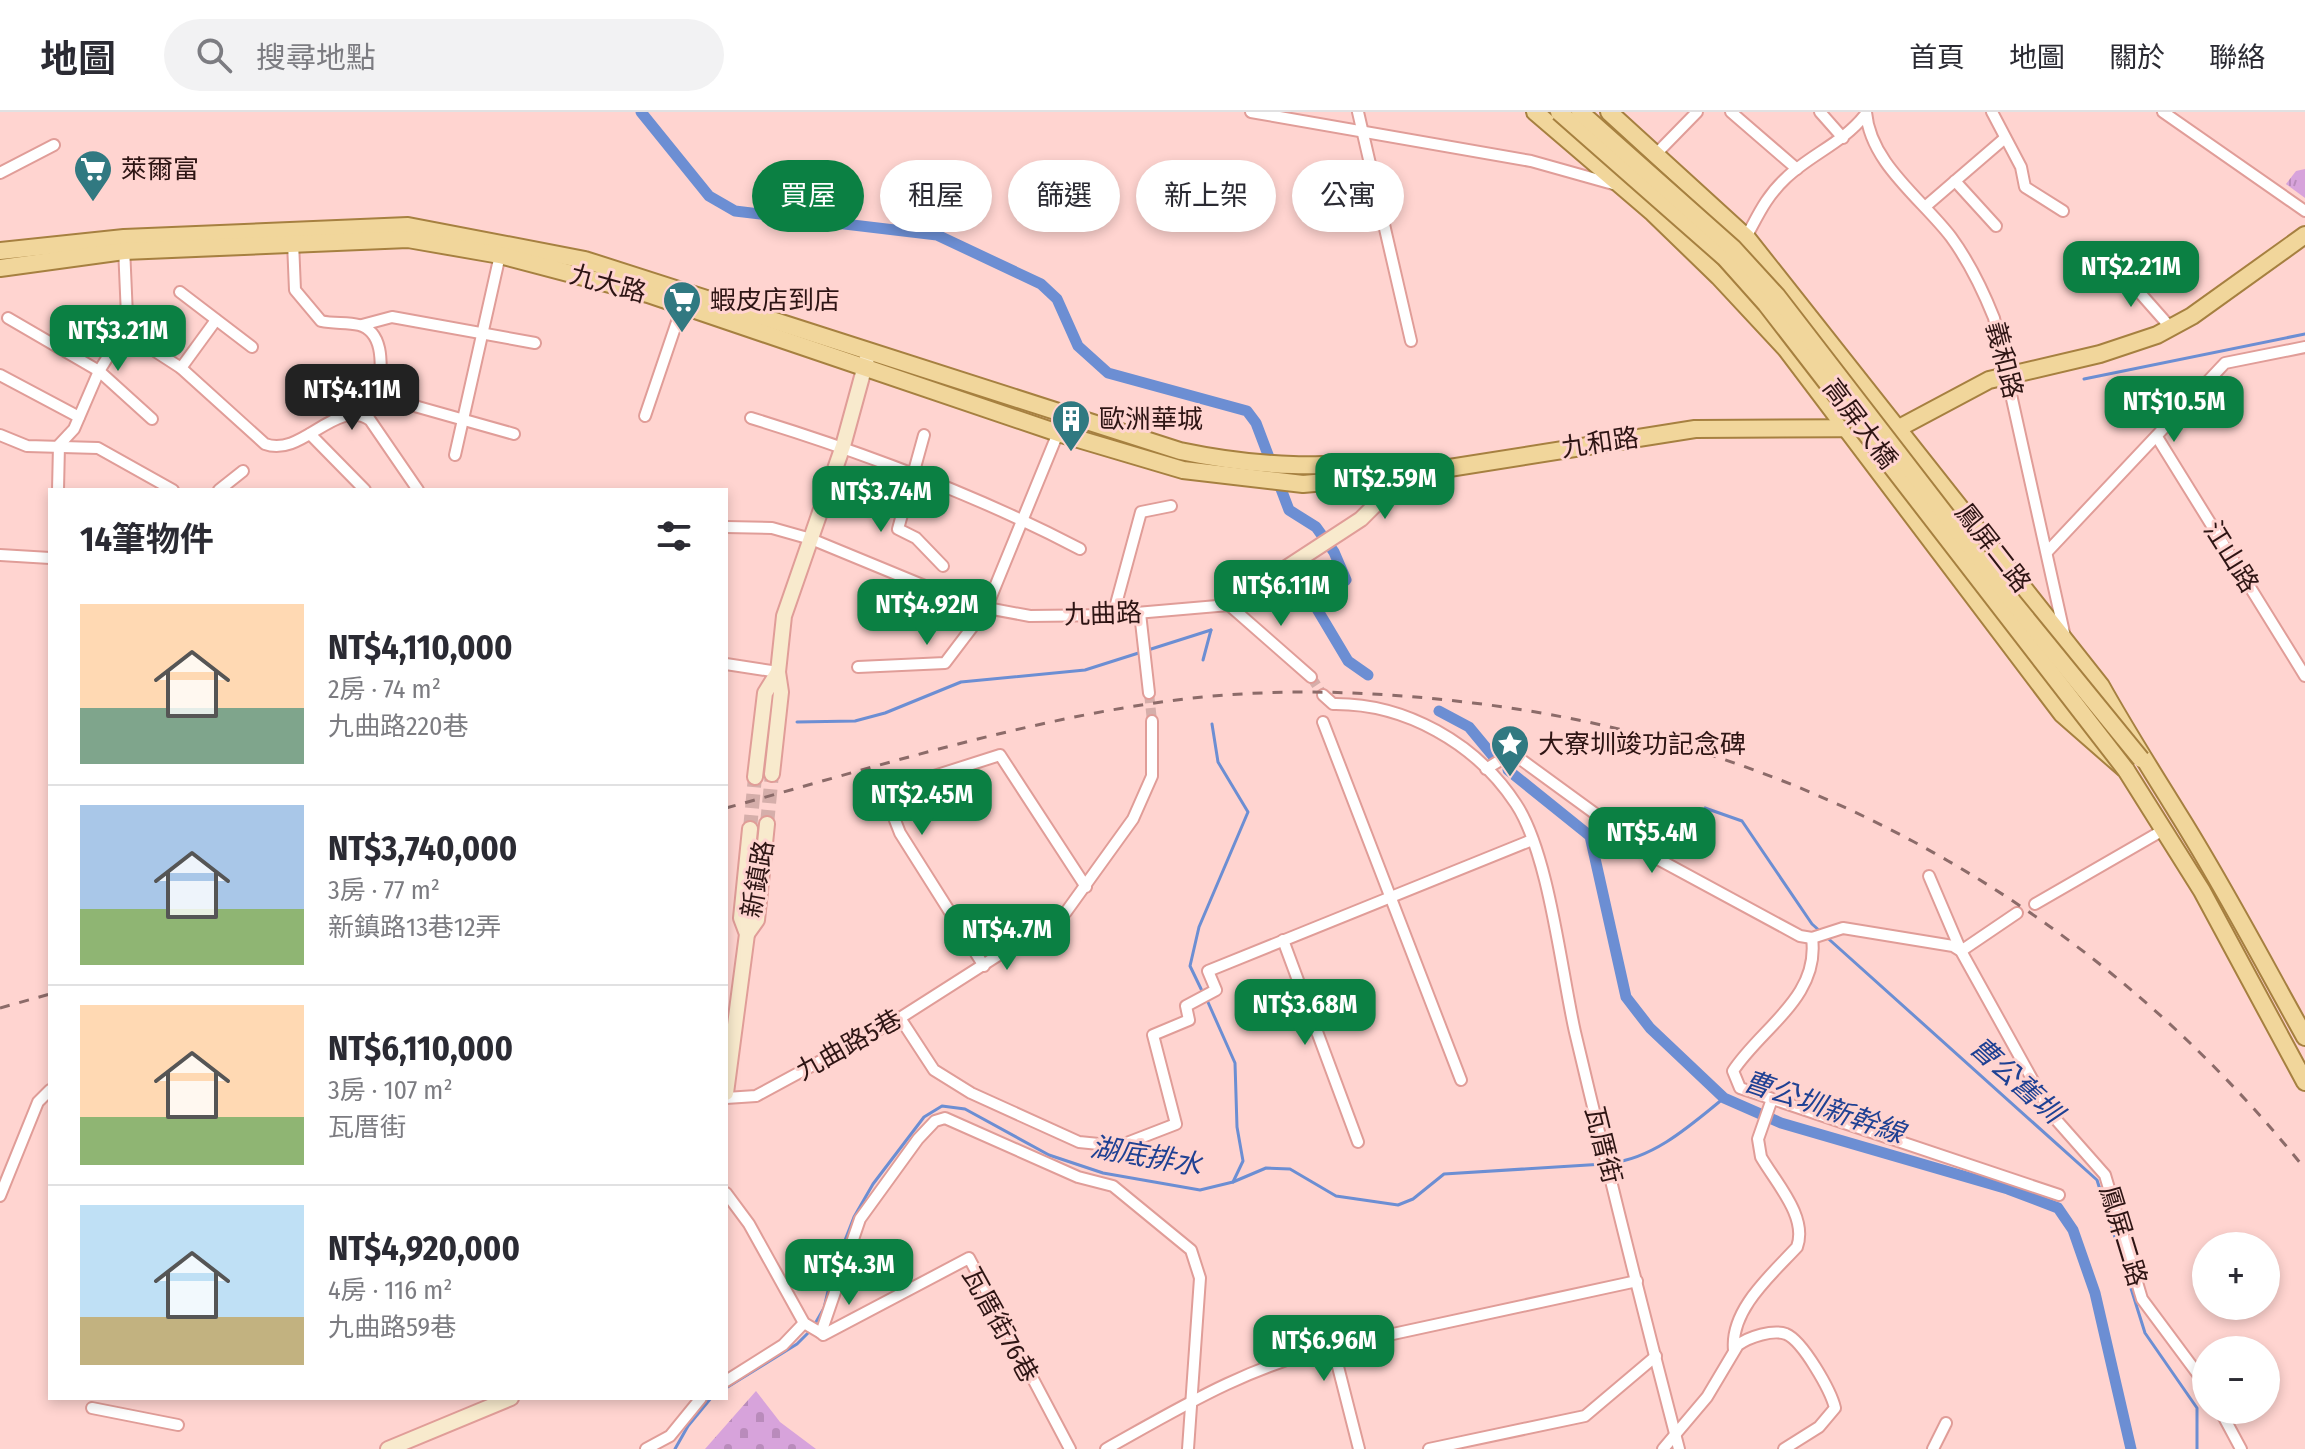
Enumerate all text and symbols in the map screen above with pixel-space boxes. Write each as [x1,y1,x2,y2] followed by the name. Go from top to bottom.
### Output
[164,19,724,91] search box
[192,33,236,77] icon: search
[40,36,116,82] text: 地圖
[256,40,376,76] text: 搜尋地點
[1909,41,1965,74] text: 首頁
[2009,41,2065,74] text: 地圖
[2109,41,2165,74] text: 關於
[2209,41,2265,74] text: 聯絡
[72,148,114,203] supermarket icon: 萊爾富
[121,154,199,185] place label: 萊爾富
[752,160,864,232] chip: 買屋
[880,160,992,232] chip: 租屋
[1008,160,1120,232] chip: 篩選
[1136,160,1276,232] chip: 新上架
[1292,160,1404,232] chip: 公寓
[2048,241,2214,309] pin: NT$2.21M
[2081,251,2181,282] text: NT$2.21M
[566,259,650,309] street label: 九大路
[661,279,703,334] supermarket icon: 蝦皮店到店
[710,285,840,316] place label: 蝦皮店到店
[35,305,201,373] pin: NT$3.21M
[68,315,168,346] text: NT$3.21M
[1980,318,2028,402] street label: 義和路
[269,364,435,432] pin: NT$4.11M
[1816,373,1904,475] street label: 高屏大橋
[303,374,401,405] text: NT$4.11M
[2091,376,2257,444] pin: NT$10.5M
[2123,386,2225,417] text: NT$10.5M
[1050,398,1092,453] building icon: 歐洲華城
[1099,404,1203,435] place label: 歐洲華城
[1559,422,1641,464] street label: 九和路
[1302,453,1468,521] pin: NT$2.59M
[1333,463,1437,494] text: NT$2.59M
[798,466,964,534] pin: NT$3.74M
[830,476,932,507] text: NT$3.74M
[1949,497,2037,599] street label: 鳳屏二路
[652,514,696,558] icon: filters
[2197,516,2265,598] street label: 江山路
[80,519,214,560] text: 14筆物件
[1198,560,1364,628] pin: NT$6.11M
[1232,570,1330,601] text: NT$6.11M
[844,579,1010,647] pin: NT$4.92M
[875,589,979,620] text: NT$4.92M
[1063,597,1143,631] street label: 九曲路
[328,627,513,668] text: NT$4,110,000
[144,636,240,732] icon: home
[328,674,441,705] text: 2房 · 74 m²
[328,711,468,742] text: 九曲路220巷
[1489,723,1531,778] place icon: 大寮圳竣功記念碑
[1538,729,1746,760] place label: 大寮圳竣功記念碑
[839,769,1005,837] pin: NT$2.45M
[871,779,973,810] text: NT$2.45M
[1578,807,1726,875] pin: NT$5.4M
[1607,817,1697,848] text: NT$5.4M
[328,828,517,869] text: NT$3,740,000
[144,837,240,933] icon: home
[736,838,780,920] street label: 新鎮路
[328,875,440,906] text: 3房 · 77 m²
[933,904,1081,972] pin: NT$4.7M
[328,912,501,943] text: 新鎮路13巷12弄
[962,914,1052,945] text: NT$4.7M
[1222,979,1388,1047] pin: NT$3.68M
[1253,989,1357,1020] text: NT$3.68M
[791,1003,907,1087] street label: 九曲路5巷
[328,1028,513,1069] text: NT$6,110,000
[1963,1030,2072,1132] water label: 曹公舊圳
[144,1037,240,1133] icon: home
[1739,1064,1912,1151] water label: 曹公圳新幹線
[328,1075,453,1106] text: 3房 · 107 m²
[1579,1103,1627,1187] street label: 瓦厝街
[328,1112,406,1143] text: 瓦厝街
[1088,1130,1206,1182] water label: 湖底排水
[2093,1182,2153,1290] street label: 鳳屏二路
[328,1228,520,1269] text: NT$4,920,000
[2192,1232,2280,1424] map controls
[2192,1232,2280,1320] button: +
[144,1237,240,1333] icon: home
[775,1239,923,1307] pin: NT$4.3M
[803,1249,895,1280] text: NT$4.3M
[956,1262,1044,1388] street label: 瓦厝街76巷
[328,1275,453,1306] text: 4房 · 116 m²
[328,1312,456,1343] text: 九曲路59巷
[1241,1315,1407,1383] pin: NT$6.96M
[1271,1325,1377,1356] text: NT$6.96M
[2192,1336,2280,1424] button: −

